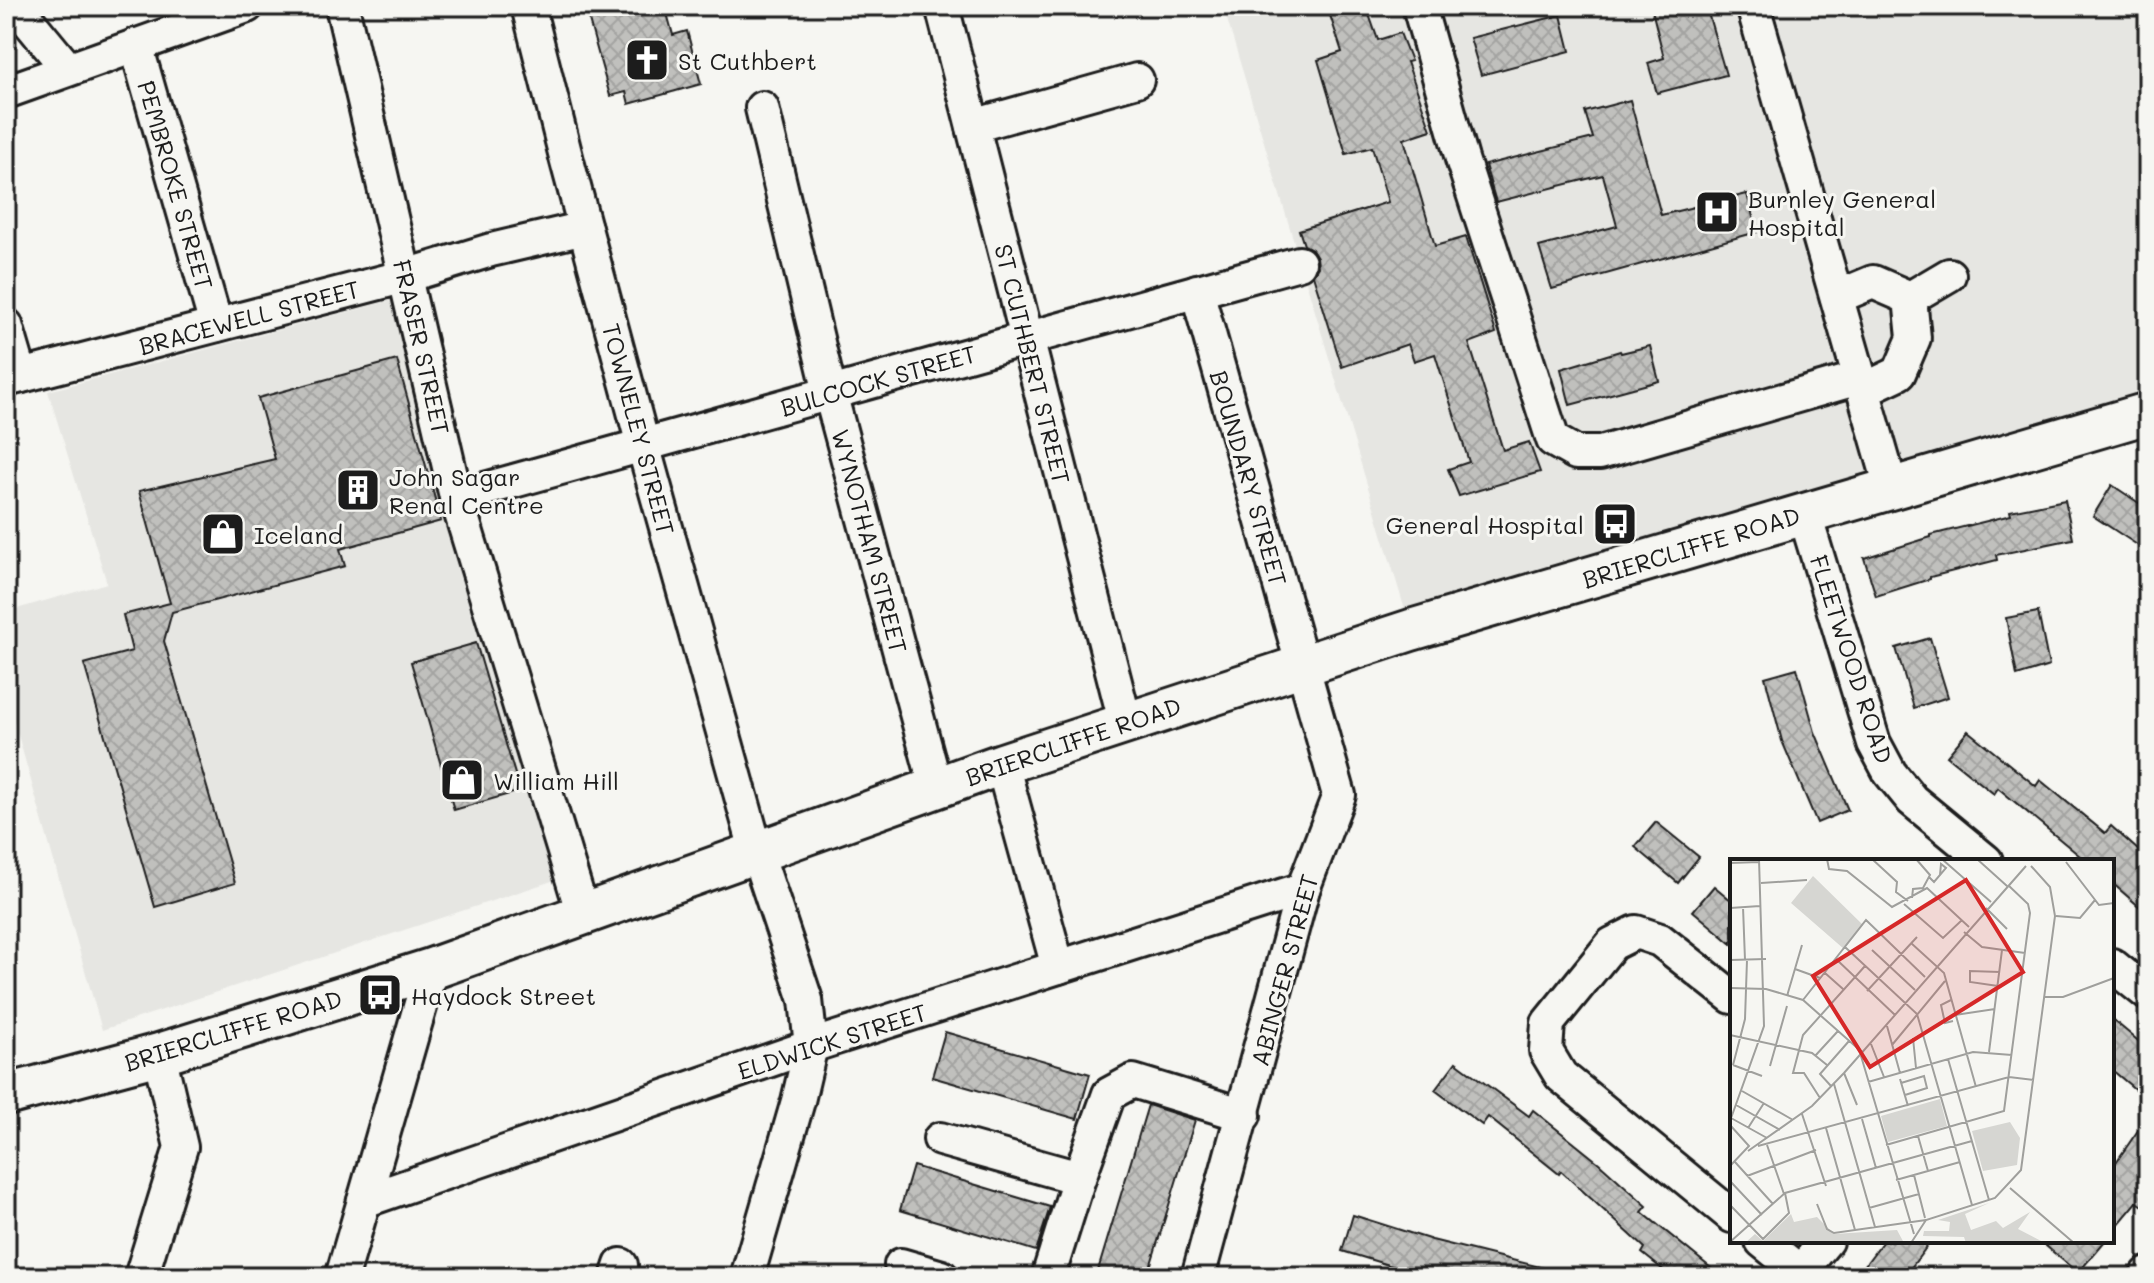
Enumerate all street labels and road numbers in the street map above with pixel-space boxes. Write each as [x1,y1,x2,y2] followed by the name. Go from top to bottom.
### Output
[131,77,221,293] street label: PEMBROKE STREET
[988,241,1078,487] street label: ST CUTHBERT STREET
[387,256,457,438] street label: FRASER STREET
[135,273,363,361] street label: BRACEWELL STREET
[596,320,682,538] street label: TOWNELEY STREET
[777,337,979,423] street label: BULCOCK STREET
[1203,367,1295,589] street label: BOUNDARY STREET
[825,426,915,656] street label: WYNOTHAM STREET
[1578,499,1804,595] street label: BRIERCLIFFE ROAD
[1804,551,1900,767] street label: FLEETWOOD ROAD
[961,690,1185,792] street label: BRIERCLIFFE ROAD
[1243,871,1325,1069] street label: ABINGER STREET
[120,982,346,1078] street label: BRIERCLIFFE ROAD
[734,996,930,1086] street label: ELDWICK STREET

